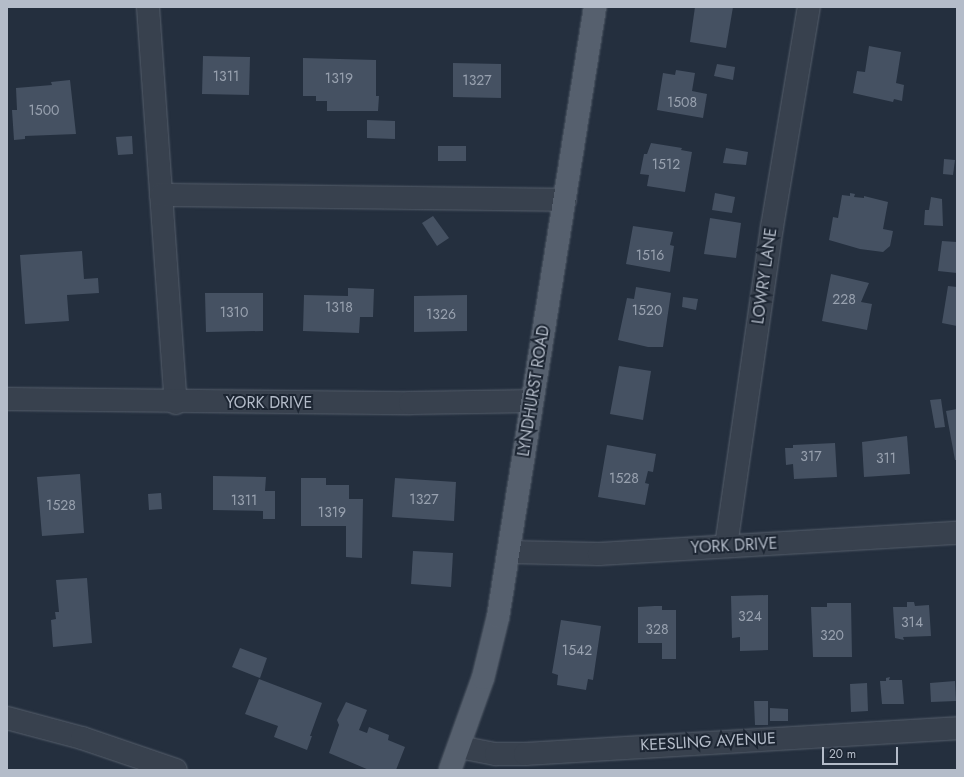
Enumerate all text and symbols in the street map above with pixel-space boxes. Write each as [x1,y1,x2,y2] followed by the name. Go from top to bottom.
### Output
[213,68,239,84] house number: 1311
[325,70,353,86] house number: 1319
[462,72,492,88] house number: 1327
[667,94,697,110] house number: 1508
[29,102,59,118] house number: 1500
[652,156,680,172] house number: 1512
[749,227,781,325] street label: LOWRY LANE
[636,247,664,263] house number: 1516
[832,291,856,307] house number: 228
[325,299,353,315] house number: 1318
[632,302,662,318] house number: 1520
[220,304,248,320] house number: 1310
[426,306,456,322] house number: 1326
[514,324,554,458] street label: LYNDHURST ROAD
[226,393,312,413] street label: YORK DRIVE
[800,448,822,464] house number: 317
[876,450,896,466] house number: 311
[609,470,639,486] house number: 1528
[409,491,439,507] house number: 1327
[231,492,257,508] house number: 1311
[46,497,76,513] house number: 1528
[318,504,346,520] house number: 1319
[690,534,778,558] street label: YORK DRIVE
[738,608,762,624] house number: 324
[901,614,923,630] house number: 314
[645,621,669,637] house number: 328
[820,627,844,643] house number: 320
[562,642,592,658] house number: 1542
[640,729,776,755] street label: KEESLING AVENUE
[824,739,900,765] scale bar
[829,745,856,763] text: 20 m

